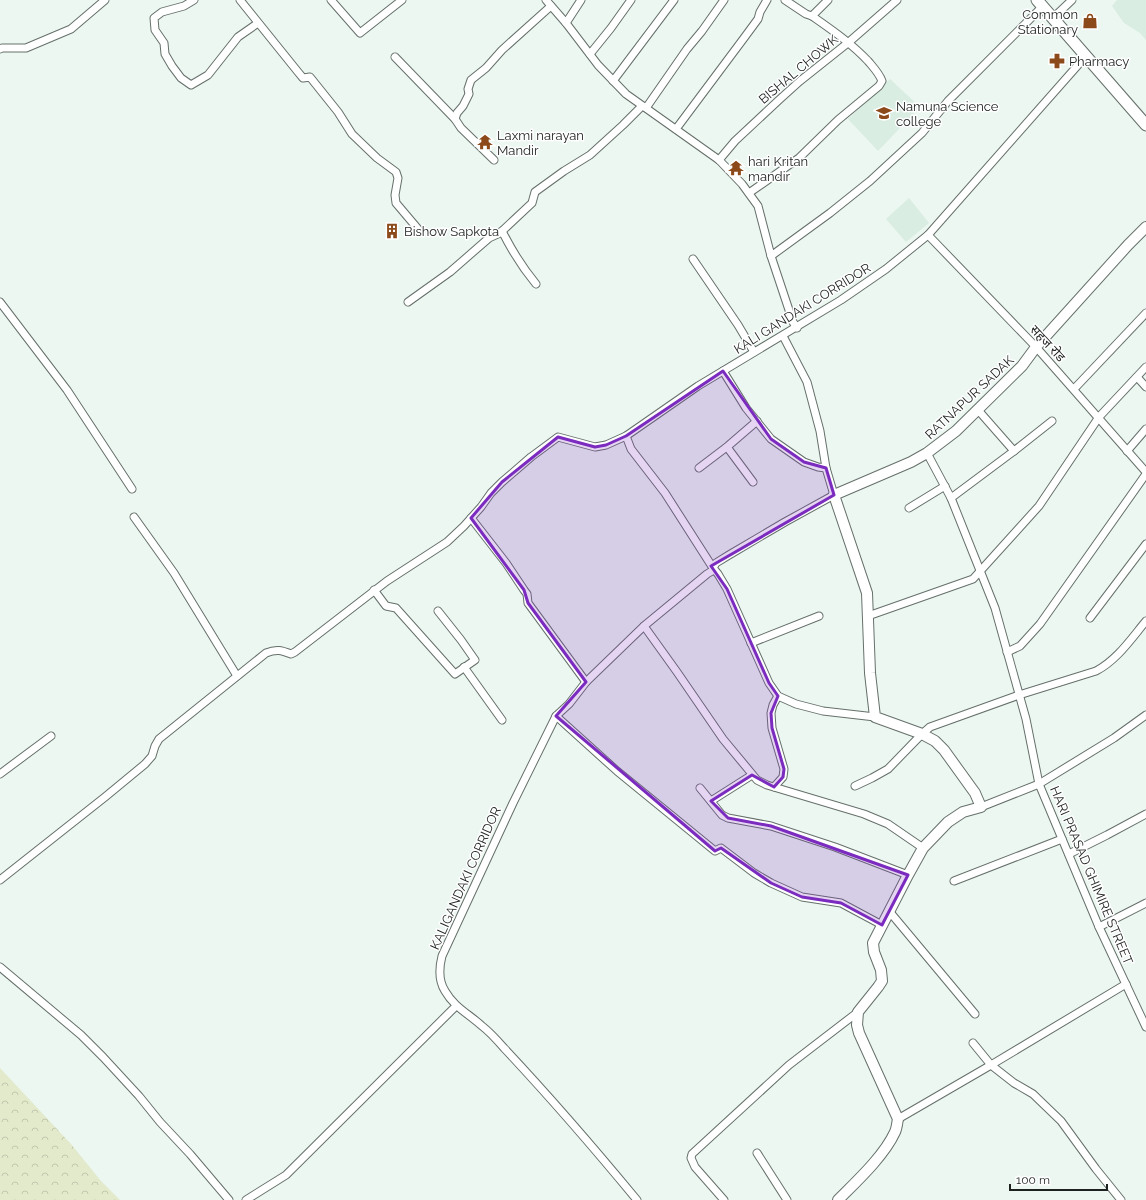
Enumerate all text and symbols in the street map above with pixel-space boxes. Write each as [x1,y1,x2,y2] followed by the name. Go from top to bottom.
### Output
[1018,7,1078,37] place label: Common Stationary
[1081,12,1099,30] shop icon: Common Stationary
[756,32,841,107] street label: BISHAL CHOWK
[1048,52,1066,70] pharmacy icon: Pharmacy
[1069,54,1129,69] place label: Pharmacy
[896,99,999,129] place label: Namuna Science college
[875,104,893,122] school or university icon: Namuna Science college
[497,128,584,158] place label: Laxmi narayan Mandir
[476,133,494,151] temple icon: Laxmi narayan Mandir
[748,154,808,184] place label: hari Kritan mandir
[727,159,745,177] temple icon: hari Kritan mandir
[383,222,401,240] building icon: Bishow Sapkota
[404,224,499,239] place label: Bishow Sapkota
[731,260,873,357] street label: KALI GANDAKI CORRIDOR
[1027,322,1069,365] street label: सहज रोड
[922,352,1017,442] street label: RATNAPUR SADAK
[1047,784,1136,967] street label: HARI PRASAD GHIMIRE STREET
[427,804,504,952] street label: KALIGANDAKI CORRIDOR
[1010,1166,1107,1192] scale bar
[1016,1173,1050,1187] text: 100 m

